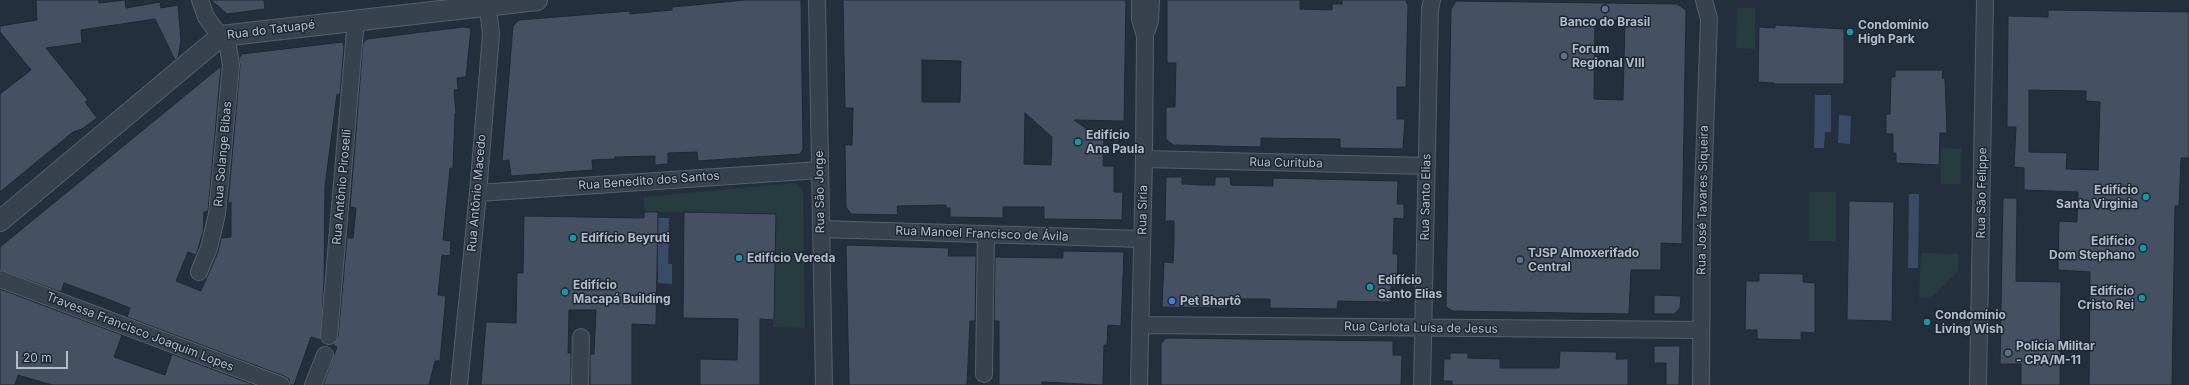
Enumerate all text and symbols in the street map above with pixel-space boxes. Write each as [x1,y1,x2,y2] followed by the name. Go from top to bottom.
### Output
[1600,4,1610,14] marker: Banco do Brasil
[1560,15,1650,29] place label: Banco do Brasil
[226,17,316,43] street label: Rua do Tatuapé
[1858,18,1929,46] place label: Condomínio High Park
[1845,27,1855,37] marker: Condomínio High Park
[1572,42,1645,70] place label: Forum Regional VIII
[1559,51,1569,61] marker: Forum Regional VIII
[211,101,235,207] street label: Rua Solange Bibas
[1694,125,1712,275] street label: Rua José Tavares Siqueira
[1086,128,1145,156] place label: Edifício Ana Paula
[330,129,354,245] street label: Rua Antônio Piroselli
[465,134,489,252] street label: Rua Antônio Macedo
[1073,137,1083,147] marker: Edifício Ana Paula
[1974,147,1990,239] street label: Rua São Felippe
[812,151,828,233] street label: Rua São Jorge
[1418,153,1434,241] street label: Rua Santo Elias
[1249,155,1323,171] street label: Rua Curituba
[578,169,720,193] street label: Rua Benedito dos Santos
[2056,183,2138,211] place label: Edifício Santa Virginia
[1135,185,1151,235] street label: Rua Síria
[2141,192,2151,202] marker: Edifício Santa Virginia
[895,224,1069,244] street label: Rua Manoel Francisco de Ávila
[581,231,670,245] place label: Edifício Beyruti
[568,233,578,243] marker: Edifício Beyruti
[2049,234,2135,262] place label: Edifício Dom Stephano
[2138,243,2148,253] marker: Edifício Dom Stephano
[1528,246,1639,274] place label: TJSP Almoxerifado Central
[747,251,835,265] place label: Edifício Vereda
[734,253,744,263] marker: Edifício Vereda
[1515,255,1525,265] marker: TJSP Almoxerifado Central
[1378,273,1442,301] place label: Edifício Santo Elias
[573,278,671,306] place label: Edifício Macapá Building
[1365,282,1375,292] marker: Edifício Santo Elias
[2078,284,2134,312] place label: Edifício Cristo Rei
[560,287,570,297] marker: Edifício Macapá Building
[44,289,236,375] street label: Travessa Francisco Joaquim Lopes
[2137,293,2147,303] marker: Edifício Cristo Rei
[1180,294,1241,308] place label: Pet Bhartô
[1167,296,1177,306] marker: Pet Bhartô
[1935,308,2006,336] place label: Condomínio Living Wish
[1922,317,1932,327] marker: Condomínio Living Wish
[1344,319,1498,337] street label: Rua Carlota Luísa de Jesus
[2016,339,2095,367] place label: Polícia Militar - CPA/M-11
[18,343,70,369] scale bar
[2003,348,2013,358] marker: Polícia Militar - CPA/M-11
[23,350,52,365] text: 20 m

